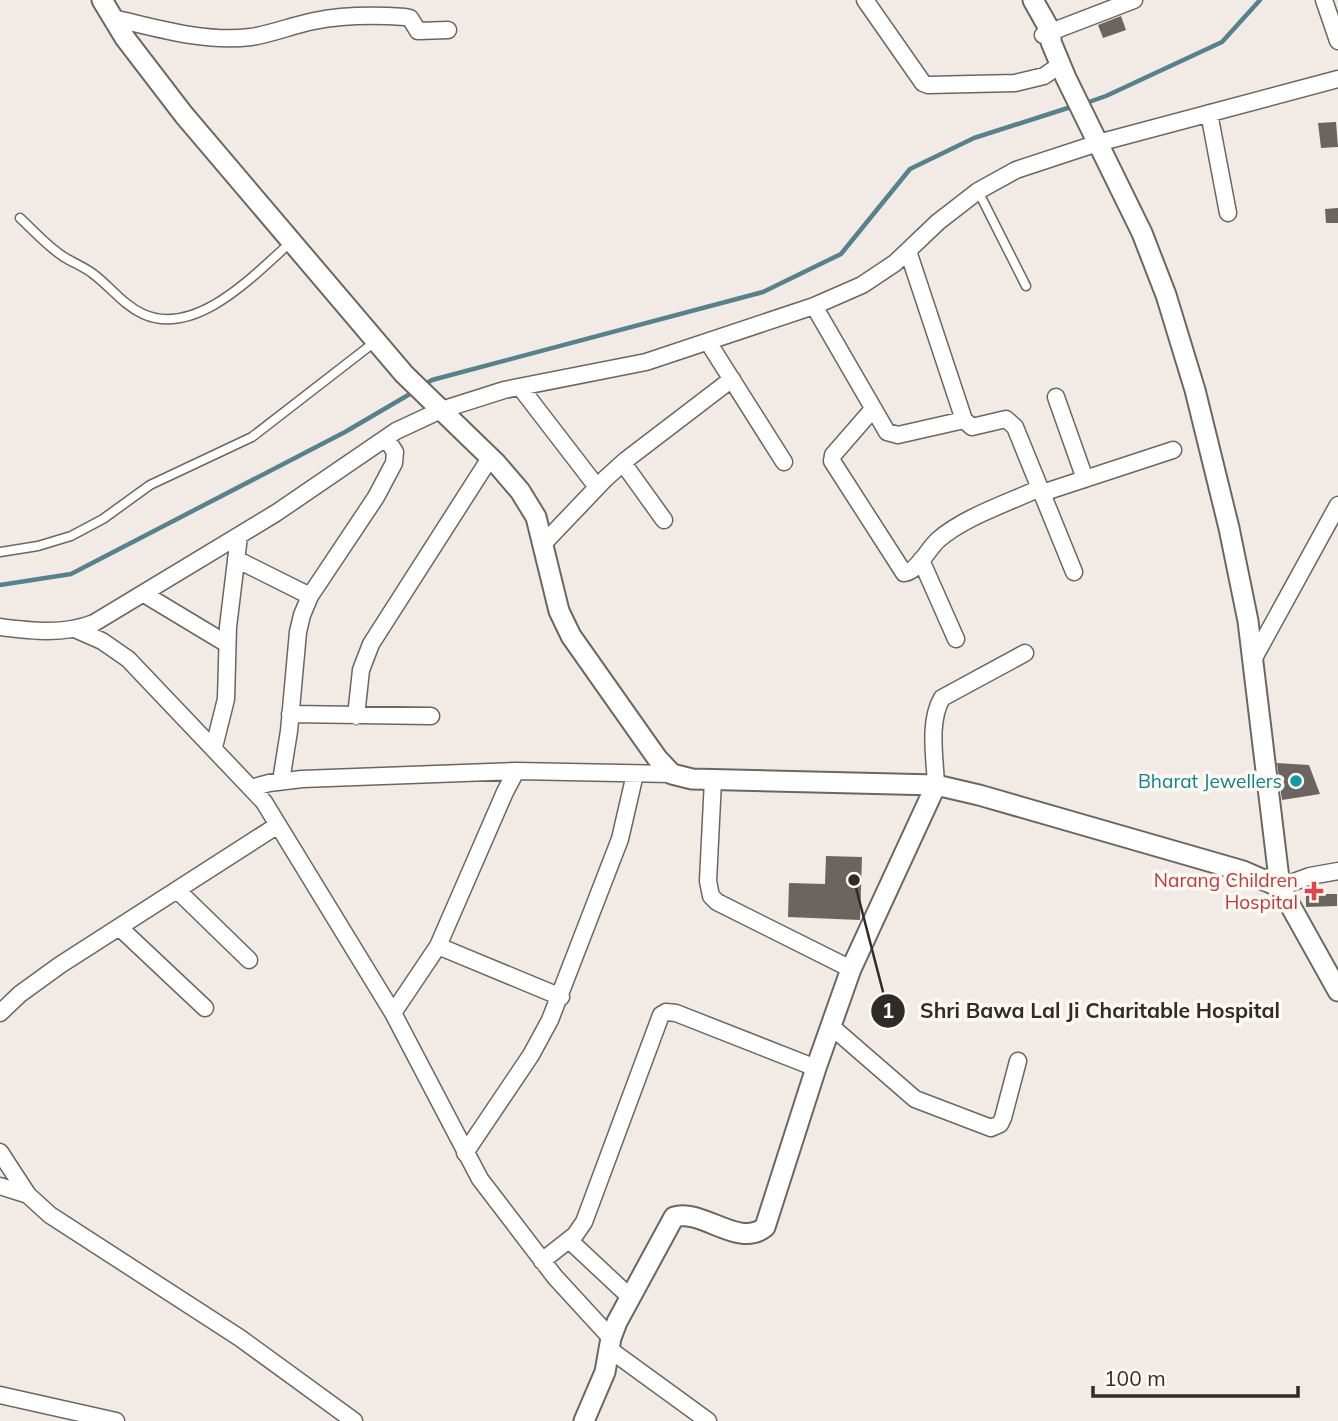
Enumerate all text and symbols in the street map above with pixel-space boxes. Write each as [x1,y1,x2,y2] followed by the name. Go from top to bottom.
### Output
[1138,769,1282,793] place label: Bharat Jewellers
[1288,773,1304,789] marker: Bharat Jewellers
[1154,868,1298,914] place label: Narang Children Hospital
[1304,881,1324,901] marker: Narang Children Hospital
[871,990,1294,1032] callout: Shri Bawa Lal Ji Charitable Hospital
[882,997,894,1023] text: 1
[920,997,1280,1023] text: Shri Bawa Lal Ji Charitable Hospital
[1093,1354,1298,1398] scale bar
[1104,1365,1166,1391] text: 100 m

